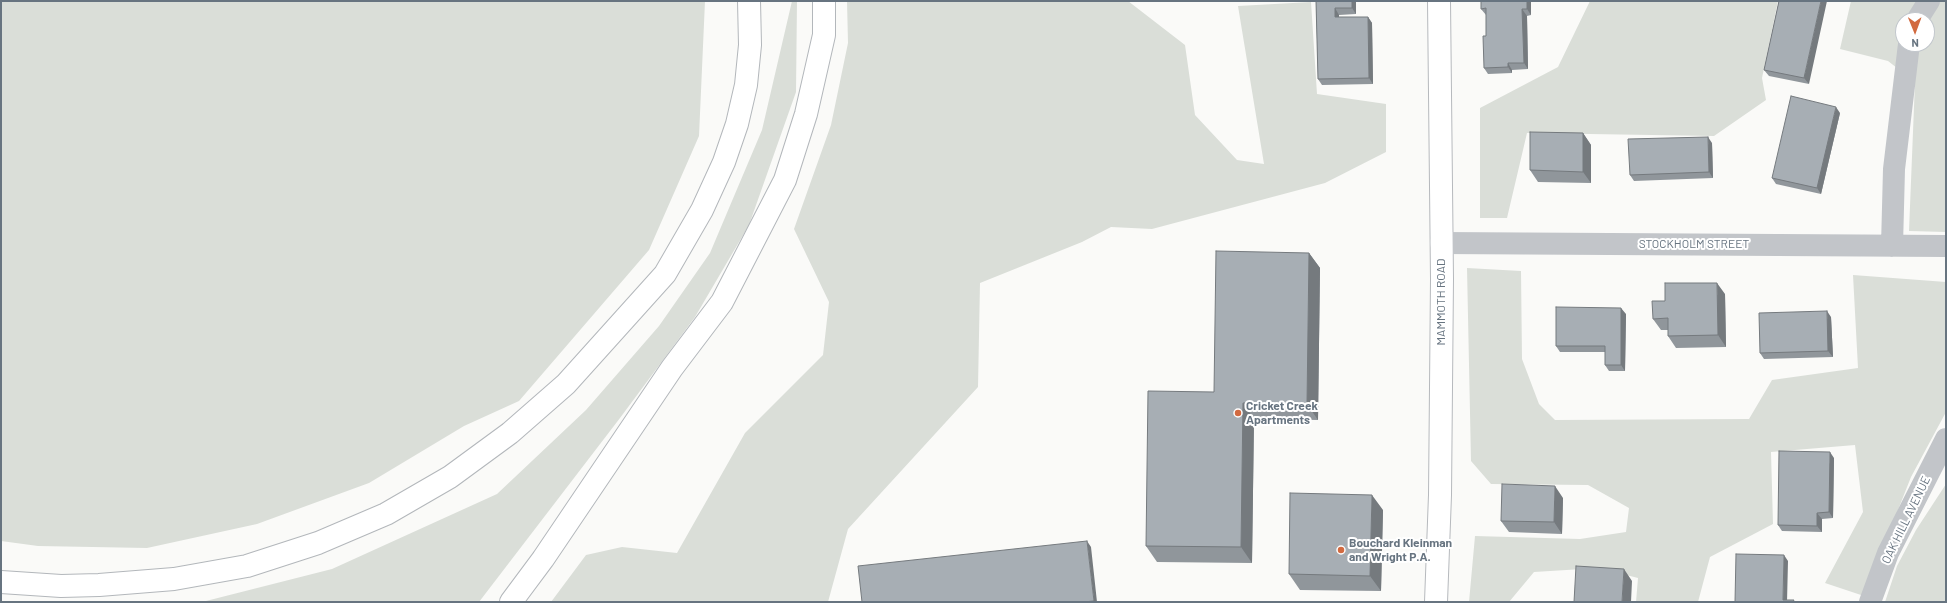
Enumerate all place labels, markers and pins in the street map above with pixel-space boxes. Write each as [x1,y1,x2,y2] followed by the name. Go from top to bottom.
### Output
[1246,399,1318,427] place label: Cricket Creek Apartments
[1233,408,1243,418] marker: Cricket Creek Apartments
[1349,536,1452,564] place label: Bouchard Kleinman and Wright P.A.
[1336,545,1346,555] marker: Bouchard Kleinman and Wright P.A.

